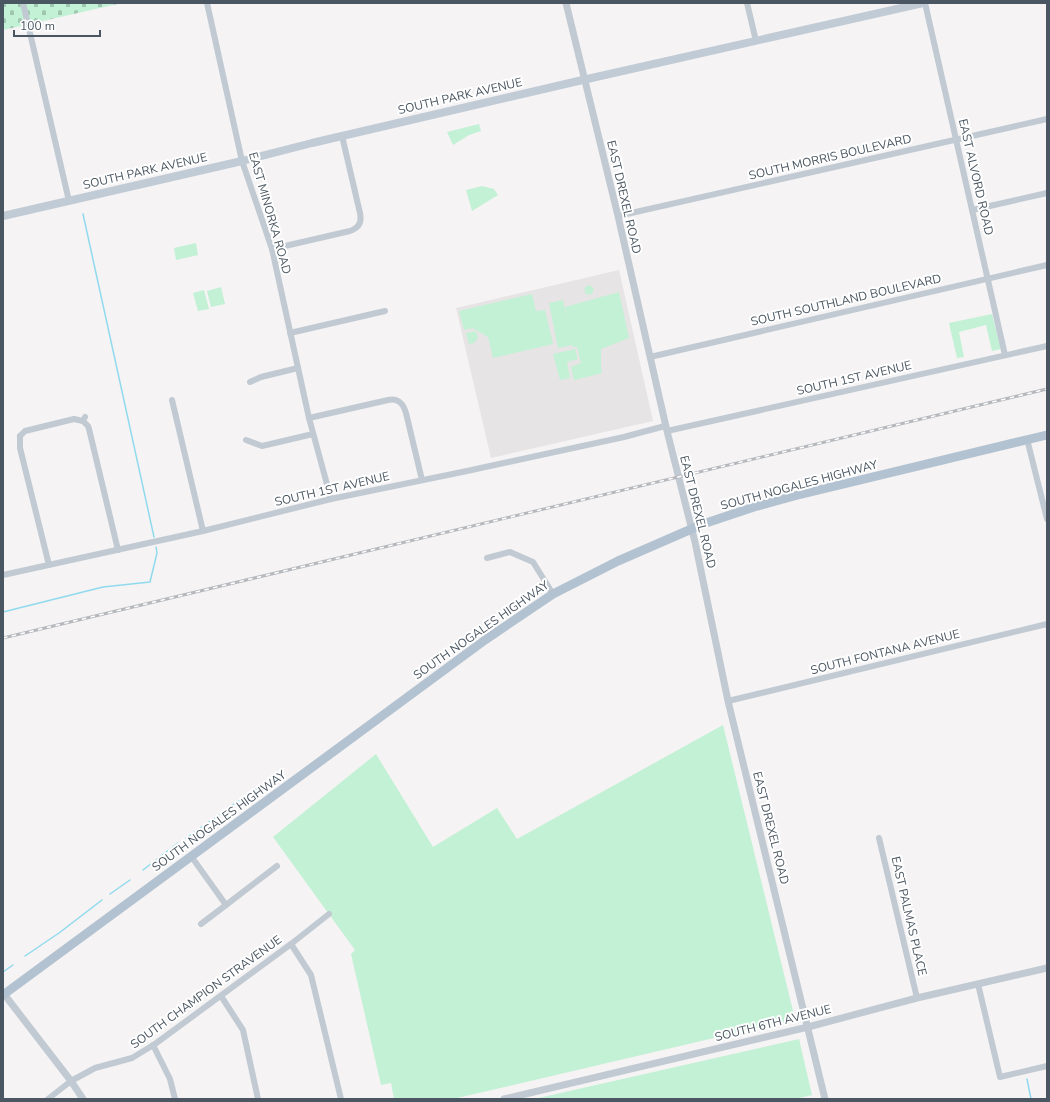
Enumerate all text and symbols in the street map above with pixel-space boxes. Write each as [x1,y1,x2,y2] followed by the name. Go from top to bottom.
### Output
[14,12,100,38] scale bar
[20,18,55,34] text: 100 m
[396,74,524,118] street label: SOUTH PARK AVENUE
[955,117,997,237] street label: EAST ALVORD ROAD
[747,130,913,184] street label: SOUTH MORRIS BOULEVARD
[603,139,645,255] street label: EAST DREXEL ROAD
[81,149,209,193] street label: SOUTH PARK AVENUE
[245,150,295,276] street label: EAST MINORKA ROAD
[749,270,943,330] street label: SOUTH SOUTHLAND BOULEVARD
[795,357,913,399] street label: SOUTH 1ST AVENUE
[676,454,720,570] street label: EAST DREXEL ROAD
[719,456,880,514] street label: SOUTH NOGALES HIGHWAY
[273,468,391,510] street label: SOUTH 1ST AVENUE
[410,577,553,683] street label: SOUTH NOGALES HIGHWAY
[809,626,961,678] street label: SOUTH FONTANA AVENUE
[149,766,290,875] street label: SOUTH NOGALES HIGHWAY
[749,770,793,886] street label: EAST DREXEL ROAD
[887,855,931,977] street label: EAST PALMAS PLACE
[127,932,285,1052] street label: SOUTH CHAMPION STRAVENUE
[713,1001,833,1045] street label: SOUTH 6TH AVENUE

